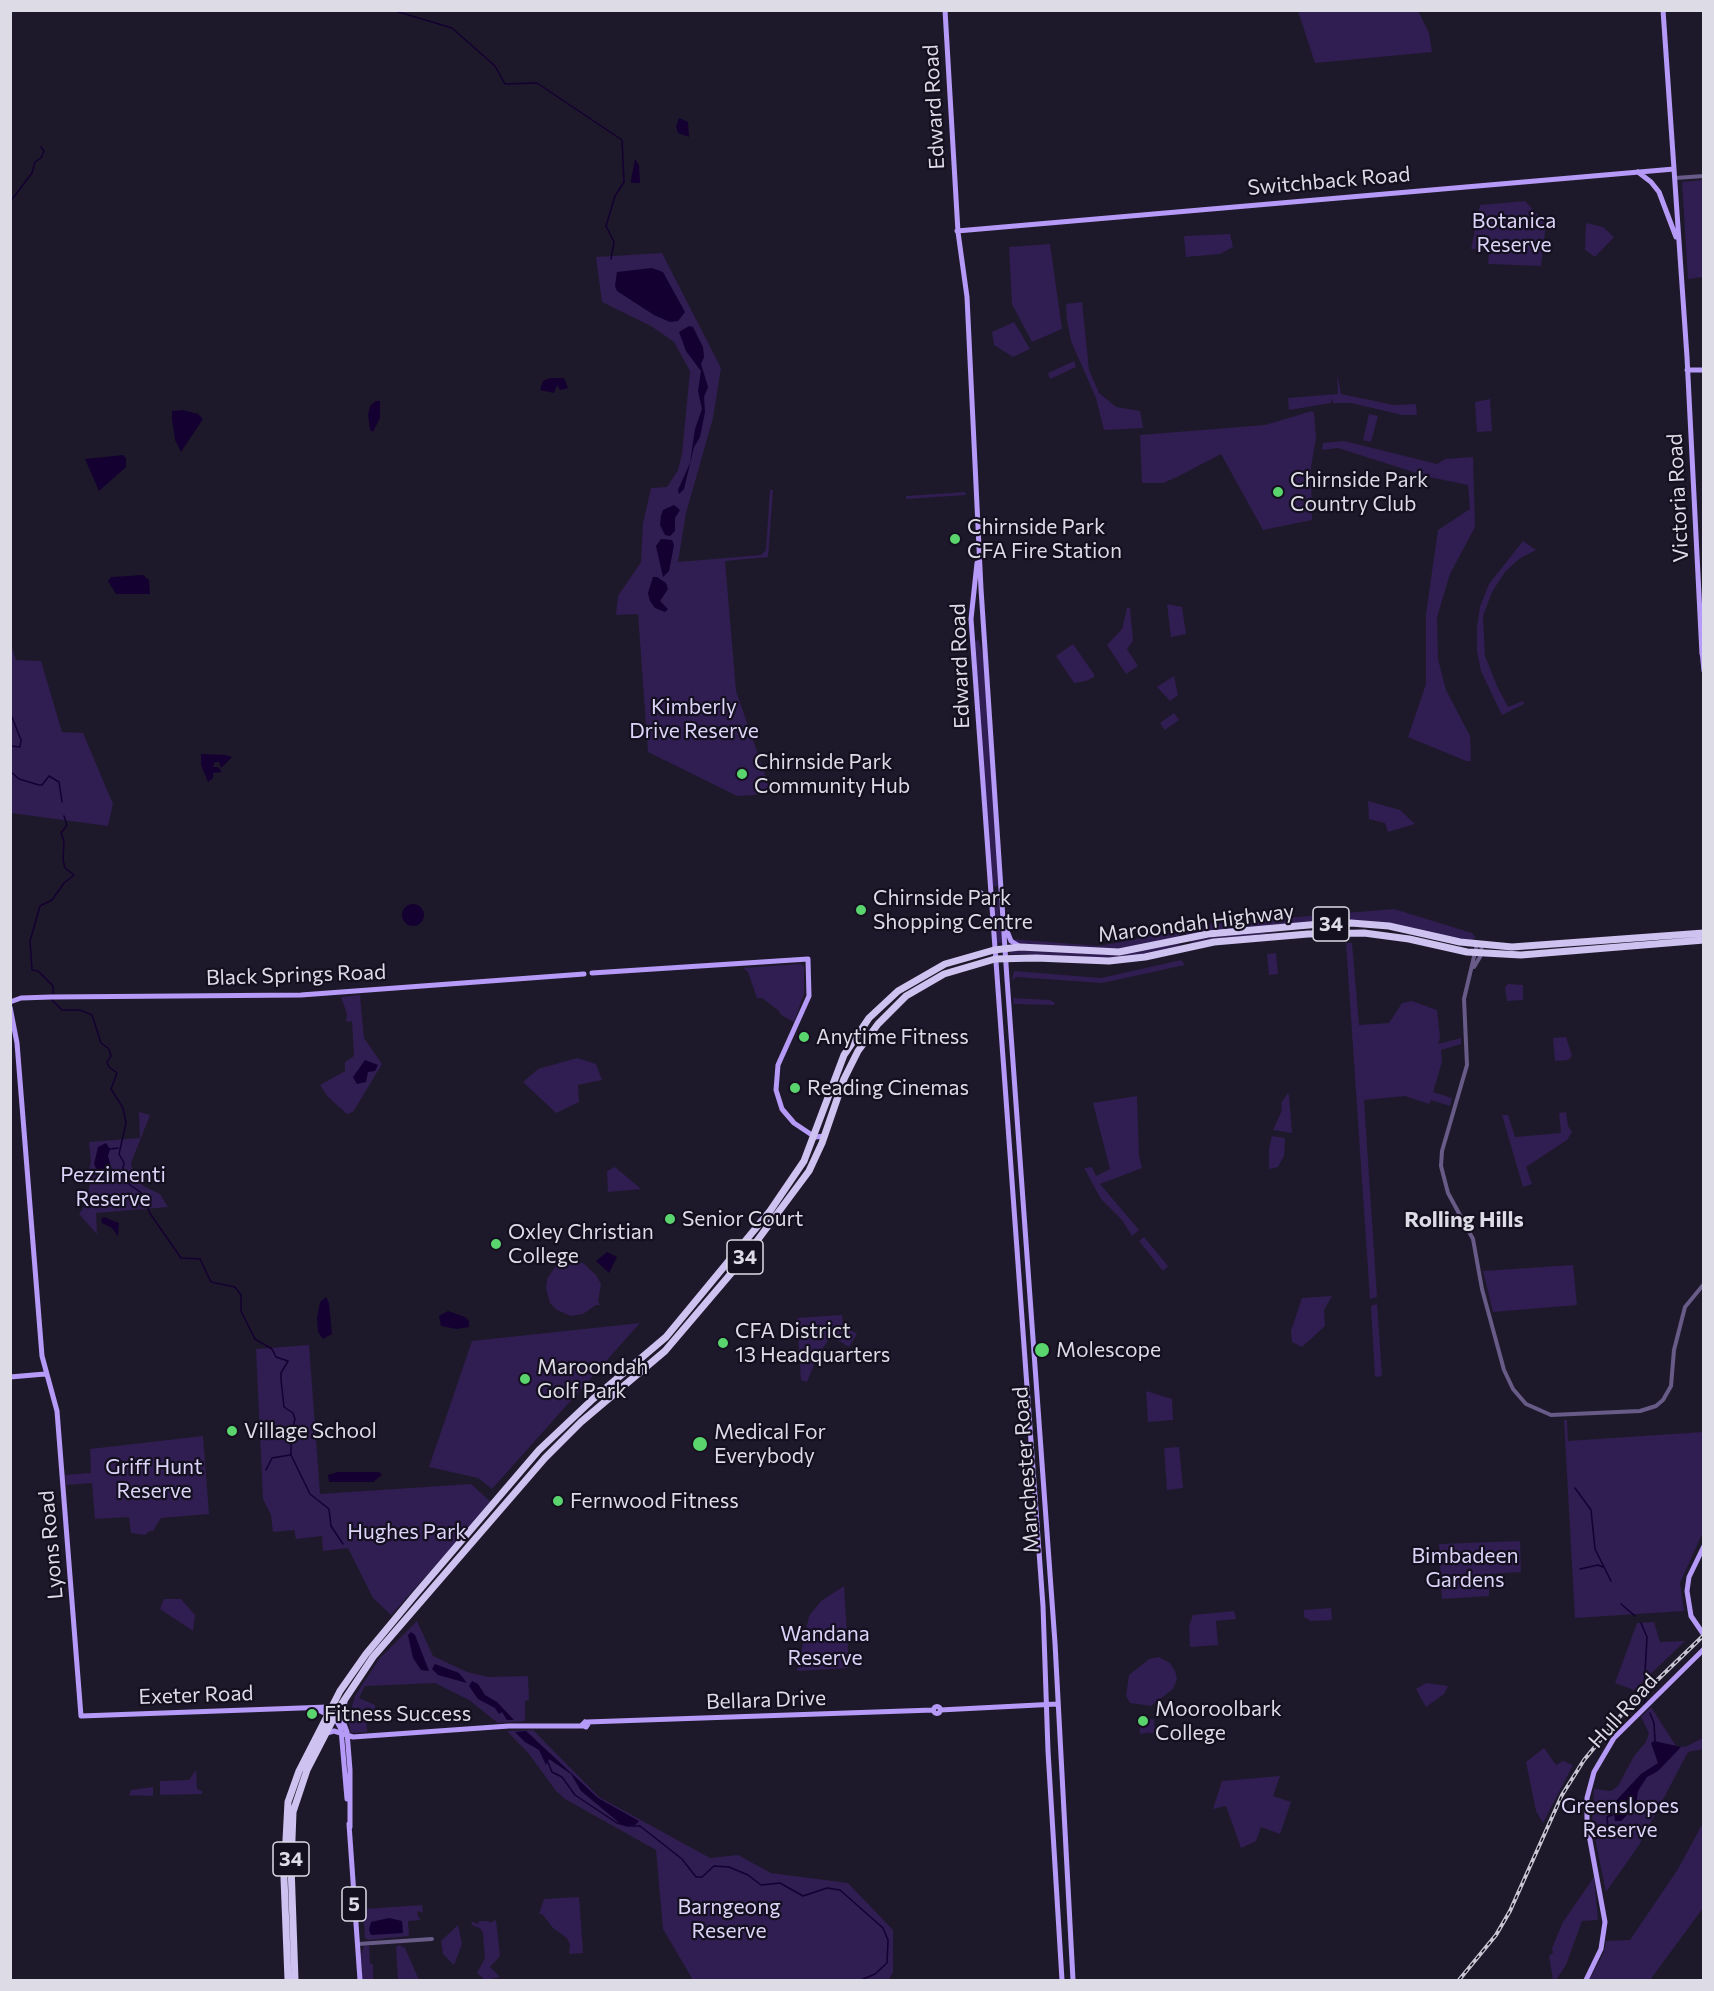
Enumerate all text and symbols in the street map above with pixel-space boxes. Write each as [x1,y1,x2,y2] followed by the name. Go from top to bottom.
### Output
[918,44,950,170] street label: Edward Road
[1247,161,1411,201] street label: Switchback Road
[1472,208,1556,258] park label: Botanica Reserve
[1662,433,1694,563] street label: Victoria Road
[1290,467,1428,517] place label: Chirnside Park Country Club
[1271,485,1285,499] marker: Chirnside Park Country Club
[967,514,1122,564] place label: Chirnside Park CFA Fire Station
[948,532,962,546] marker: Chirnside Park CFA Fire Station
[945,603,975,729] street label: Edward Road
[629,694,759,744] park label: Kimberly Drive Reserve
[754,749,910,799] place label: Chirnside Park Community Hub
[735,767,749,781] marker: Chirnside Park Community Hub
[873,885,1033,935] place label: Chirnside Park Shopping Centre
[1096,898,1296,948] street label: Maroondah Highway
[854,903,868,917] marker: Chirnside Park Shopping Centre
[1313,907,1349,941] road number: 34
[206,959,386,991] street label: Black Springs Road
[816,1024,969,1050] place label: Anytime Fitness
[797,1030,811,1044] marker: Anytime Fitness
[807,1075,969,1101] place label: Reading Cinemas
[788,1081,802,1095] marker: Reading Cinemas
[60,1162,166,1212] park label: Pezzimenti Reserve
[682,1206,803,1232] place label: Senior Court
[1404,1207,1524,1233] district label: Rolling Hills
[663,1212,677,1226] marker: Senior Court
[508,1219,654,1269] place label: Oxley Christian College
[489,1237,503,1251] marker: Oxley Christian College
[727,1240,763,1274] road number: 34
[735,1318,890,1368] place label: CFA District 13 Headquarters
[716,1336,730,1350] marker: CFA District 13 Headquarters
[1056,1337,1161,1363] place label: Molescope
[1033,1341,1051,1359] marker: Molescope
[537,1354,648,1404] place label: Maroondah Golf Park
[518,1372,532,1386] marker: Maroondah Golf Park
[1008,1386,1044,1554] street label: Manchester Road
[244,1418,377,1444] place label: Village School
[714,1419,826,1469] place label: Medical For Everybody
[225,1424,239,1438] marker: Village School
[691,1435,709,1453] marker: Medical For Everybody
[105,1454,203,1504] park label: Griff Hunt Reserve
[570,1488,739,1514] place label: Fernwood Fitness
[34,1490,68,1600] street label: Lyons Road
[551,1494,565,1508] marker: Fernwood Fitness
[347,1519,467,1545] park label: Hughes Park
[1412,1543,1518,1593] park label: Bimbadeen Gardens
[780,1621,870,1671] park label: Wandana Reserve
[1583,1669,1663,1753] street label: Hull Road
[138,1680,254,1710] street label: Exeter Road
[705,1685,827,1715] street label: Bellara Drive
[1155,1696,1282,1746] place label: Mooroolbark College
[324,1701,471,1727] place label: Fitness Success
[305,1707,319,1721] marker: Fitness Success
[1136,1714,1150,1728] marker: Mooroolbark College
[1561,1793,1679,1843] park label: Greenslopes Reserve
[273,1842,309,1876] road number: 34
[342,1887,366,1921] road number: 5
[677,1894,781,1944] park label: Barngeong Reserve

